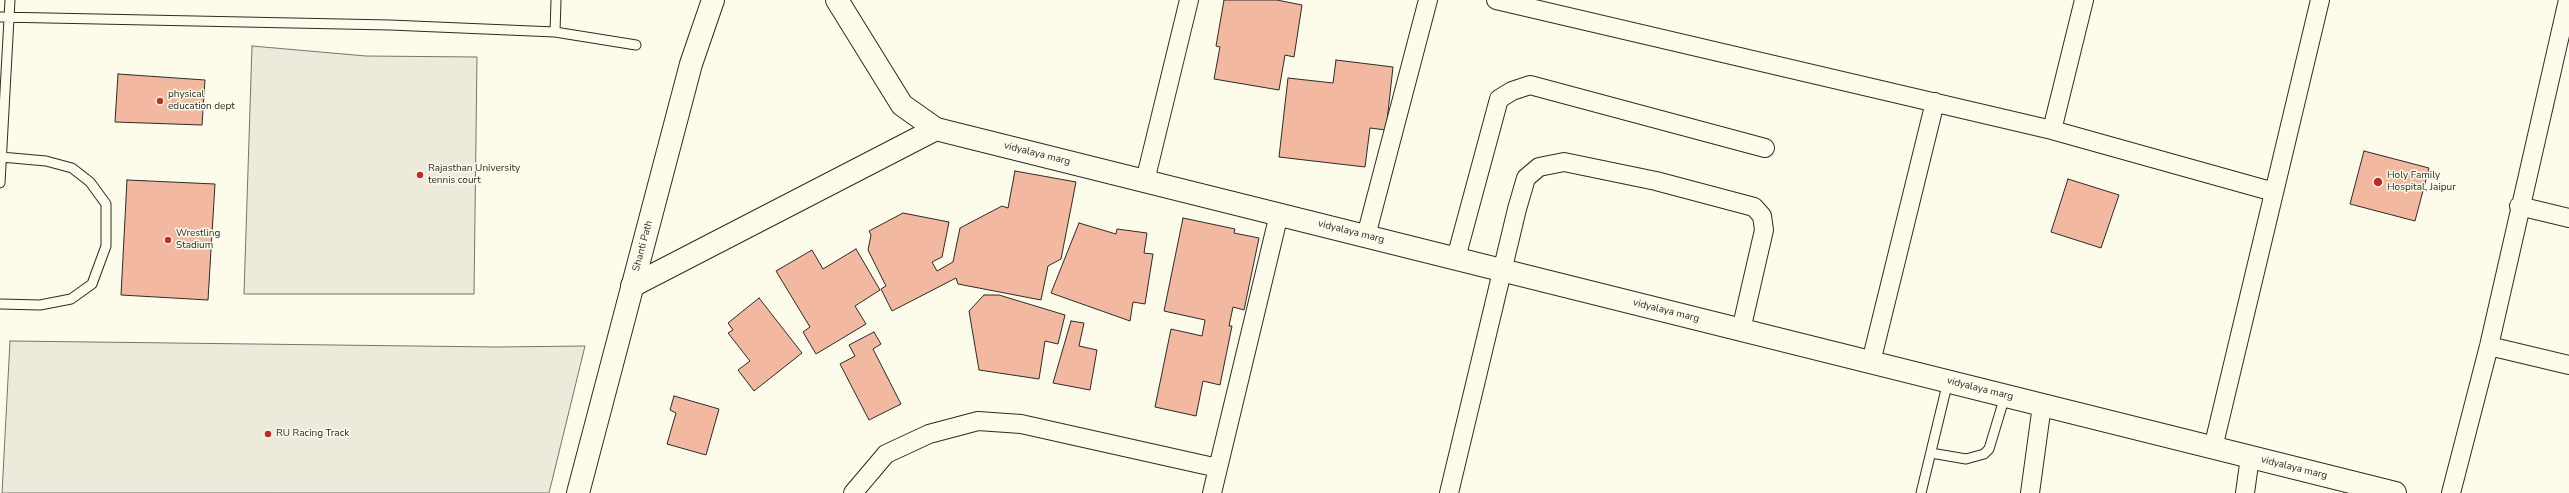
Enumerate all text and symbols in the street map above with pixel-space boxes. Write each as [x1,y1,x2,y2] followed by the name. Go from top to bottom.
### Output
[168,89,235,112] place label: physical education dept
[155,96,165,106] marker: physical education dept
[1003,140,1071,168] street label: vidyalaya marg
[428,163,520,186] place label: Rajasthan University tennis court
[415,170,425,180] marker: Rajasthan University tennis court
[2387,170,2456,194] place label: Holy Family Hospital, Jaipur
[2372,176,2384,188] marker: Holy Family Hospital, Jaipur
[1317,218,1385,246] street label: vidyalaya marg
[631,219,655,273] street label: Shanti Path
[176,228,220,252] place label: Wrestling Stadium
[163,235,173,245] marker: Wrestling Stadium
[1632,297,1700,325] street label: vidyalaya marg
[1946,375,2014,403] street label: vidyalaya marg
[276,428,349,440] place label: RU Racing Track
[263,429,273,439] marker: RU Racing Track
[2260,454,2328,482] street label: vidyalaya marg

